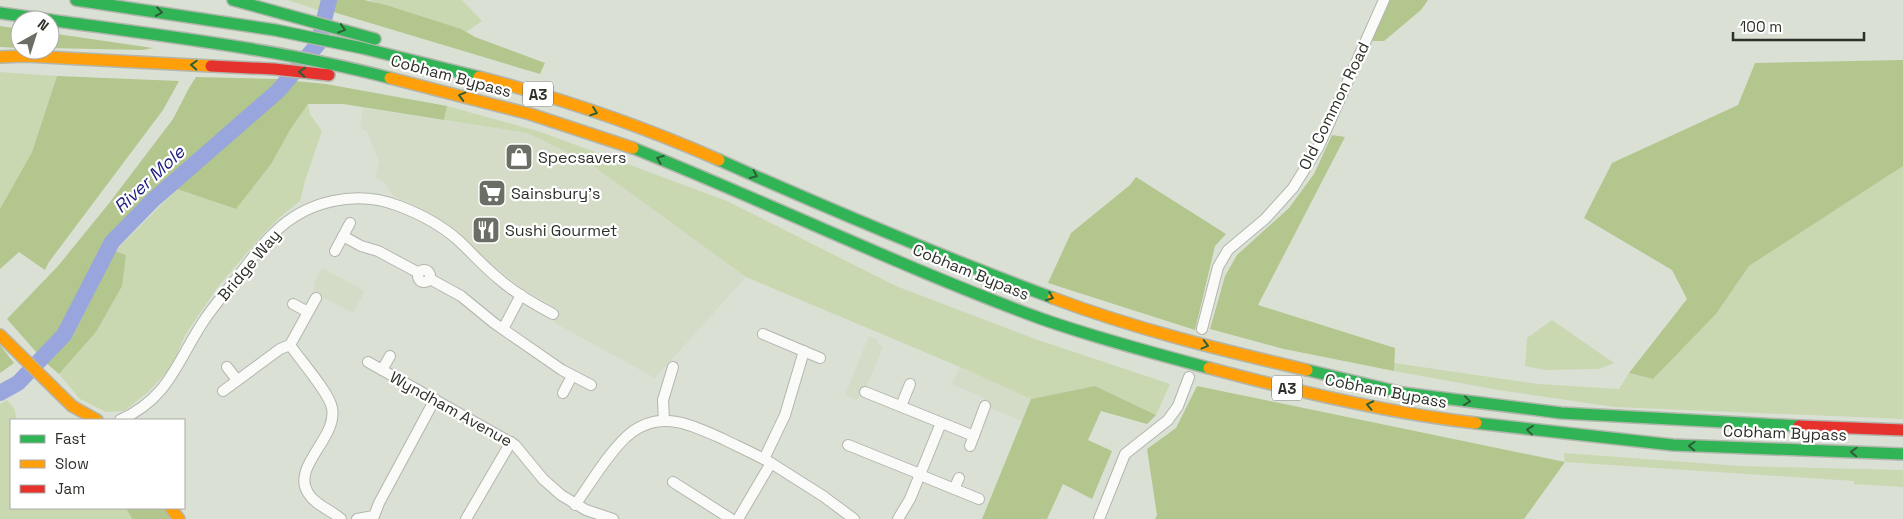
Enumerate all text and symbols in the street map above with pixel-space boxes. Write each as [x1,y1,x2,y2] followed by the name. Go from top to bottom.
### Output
[154,6,163,16] one-way arrow
[10,10,60,60] north arrow
[1733,10,1864,42] scale bar
[34,15,52,35] text: N
[1740,17,1782,36] text: 100 m
[337,24,345,34] one-way arrow
[1294,39,1374,173] street label: Old Common Road
[388,50,514,102] street label: Cobham Bypass
[190,60,198,71] one-way arrow
[297,66,305,77] one-way arrow
[523,82,553,106] road number: A3
[458,91,467,101] one-way arrow
[589,107,598,117] one-way arrow
[109,139,190,218] water label: River Mole
[504,142,534,172] shop icon: Specsavers
[538,147,626,168] place label: Specsavers
[656,155,665,165] one-way arrow
[749,169,758,180] one-way arrow
[477,178,507,208] supermarket icon: Sainsbury's
[511,183,600,204] place label: Sainsbury's
[471,215,501,245] restaurant icon: Sushi Gourmet
[505,220,617,241] place label: Sushi Gourmet
[213,225,285,305] street label: Bridge Way
[910,239,1032,305] street label: Cobham Bypass
[1046,291,1054,301] one-way arrow
[1201,339,1209,349] one-way arrow
[386,367,516,451] street label: Wyndham Avenue
[1323,369,1449,413] street label: Cobham Bypass
[1272,376,1302,400] road number: A3
[1463,395,1471,406] one-way arrow
[1365,400,1374,411] one-way arrow
[10,419,185,509] legend
[1723,420,1847,446] street label: Cobham Bypass
[1526,425,1534,436] one-way arrow
[55,429,86,448] text: Fast
[1688,441,1696,451] one-way arrow
[1850,447,1858,458] one-way arrow
[55,454,89,473] text: Slow
[55,479,85,498] text: Jam

